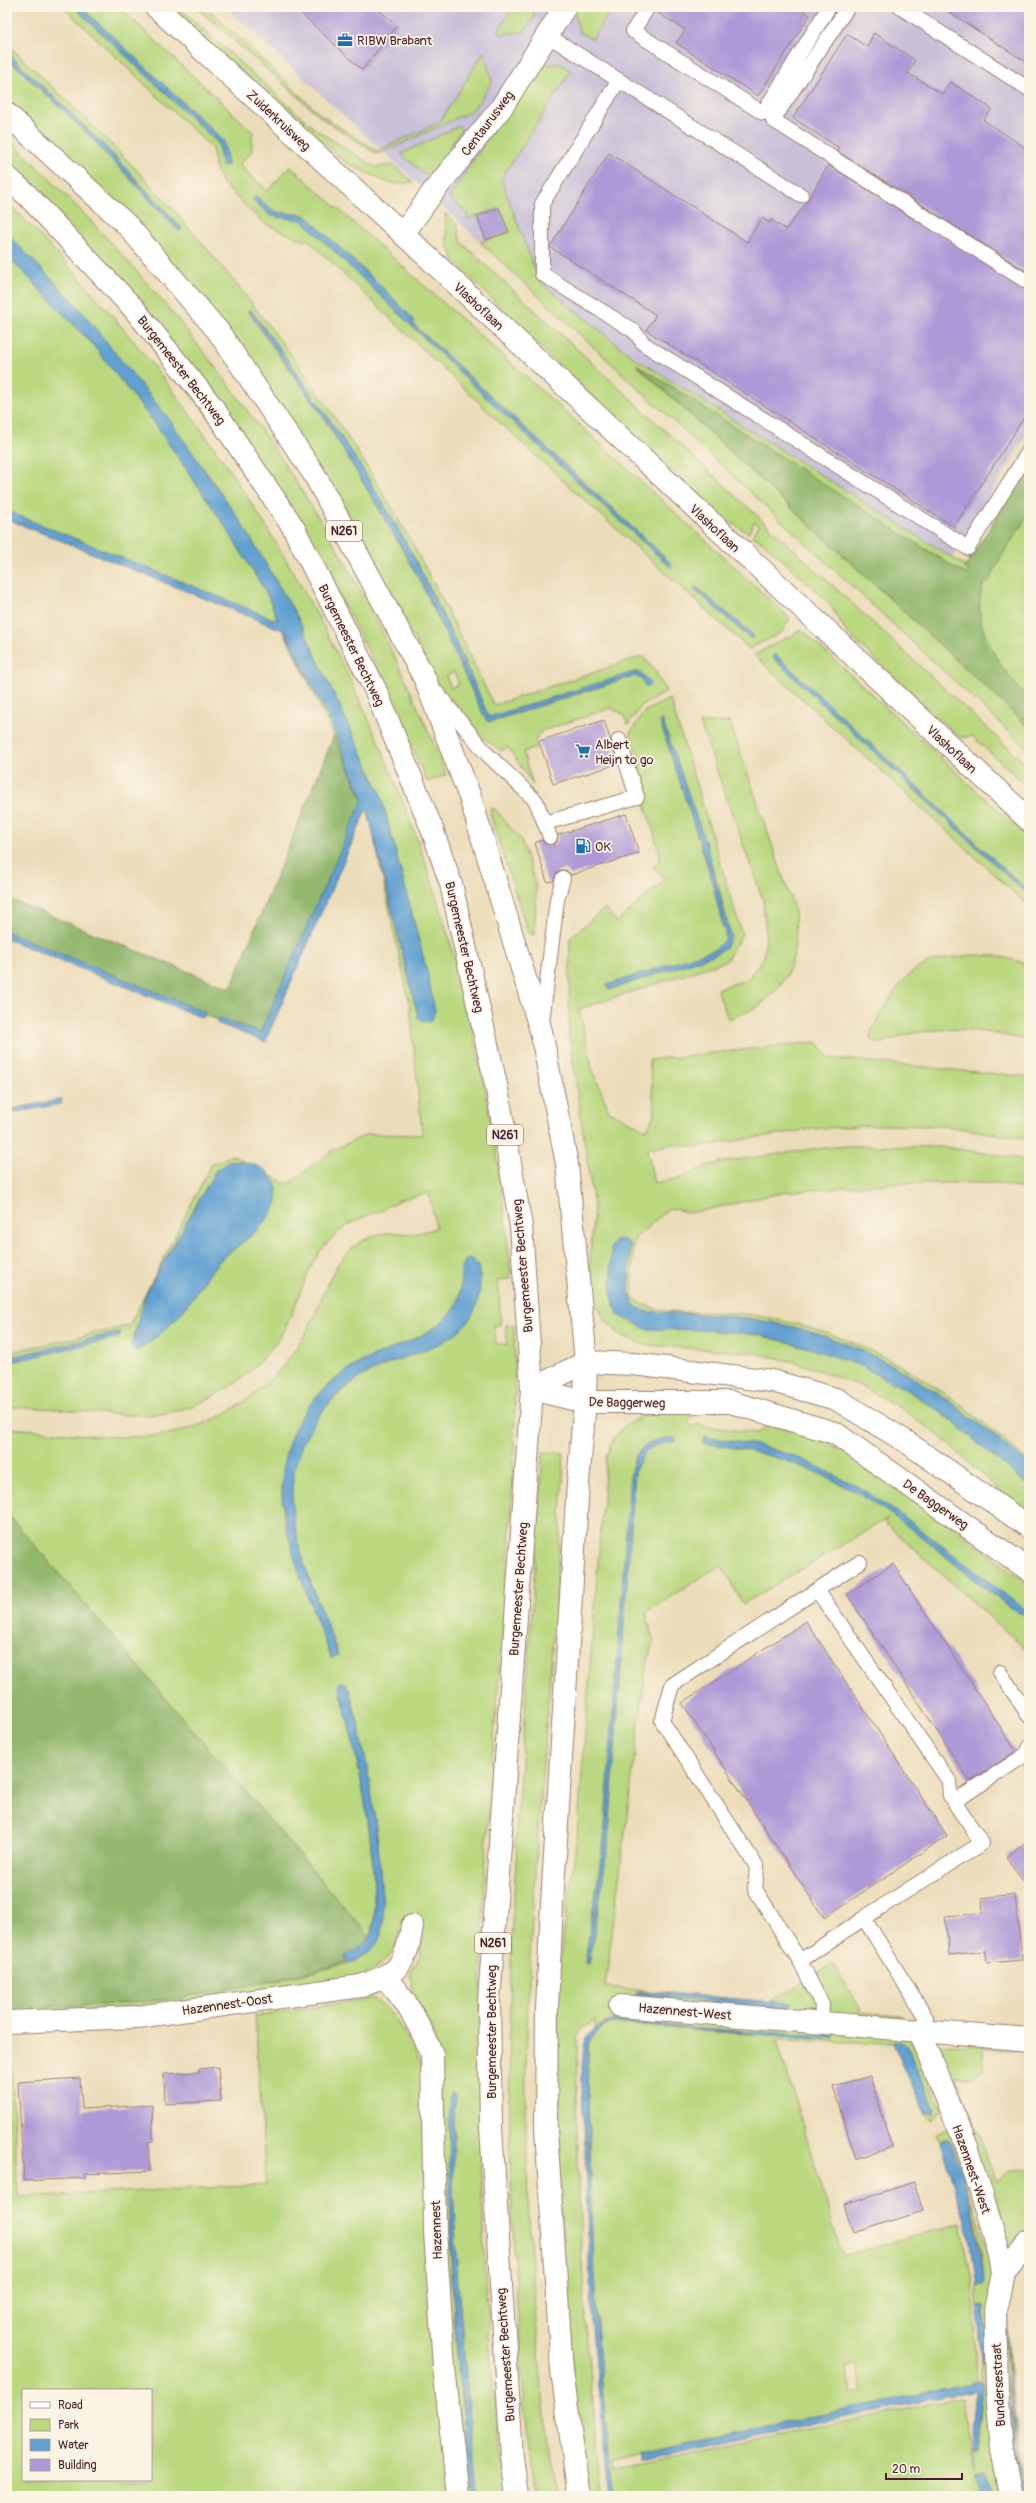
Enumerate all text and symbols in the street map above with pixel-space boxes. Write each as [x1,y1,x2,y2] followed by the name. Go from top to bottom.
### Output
[336,31,354,49] office icon: RIBW Brabant
[357,33,433,49] place label: RIBW Brabant
[243,87,314,155] street label: Zuiderkruisweg
[458,87,518,159] street label: Centaurusweg
[450,279,507,334] street label: Vlashoflaan
[134,313,229,429] street label: Burgemeester Bechtweg
[686,501,743,556] street label: Vlashoflaan
[326,521,362,541] road number: N261
[315,582,388,710] street label: Burgemeester Bechtweg
[923,722,980,777] street label: Vlashoflaan
[595,737,653,768] place label: Albert Heijn to go
[574,742,592,760] supermarket icon: Albert Heijn to go
[574,837,592,855] fuel station icon: OK
[595,839,611,855] place label: OK
[441,880,487,1015] street label: Burgemeester Bechtweg
[487,1125,523,1145] road number: N261
[509,1198,537,1333] street label: Burgemeester Bechtweg
[589,1394,666,1412] street label: De Baggerweg
[899,1476,972,1534] street label: De Baggerweg
[506,1521,532,1657] street label: Burgemeester Bechtweg
[475,1933,511,1953] road number: N261
[484,1965,500,2099] street label: Burgemeester Bechtweg
[181,1991,274,2019] street label: Hazennest-Oost
[638,2000,733,2024] street label: Hazennest-West
[948,2123,994,2217] street label: Hazennest-West
[428,2199,446,2260] street label: Hazennest
[493,2287,519,2422] street label: Burgemeester Bechtweg
[989,2342,1009,2427] street label: Bundersestraat
[22,2389,152,2481] legend
[58,2398,83,2413] text: Road
[58,2418,79,2433] text: Park
[58,2438,89,2453] text: Water
[886,2455,962,2481] scale bar
[58,2458,97,2473] text: Building
[892,2462,921,2477] text: 20 m

